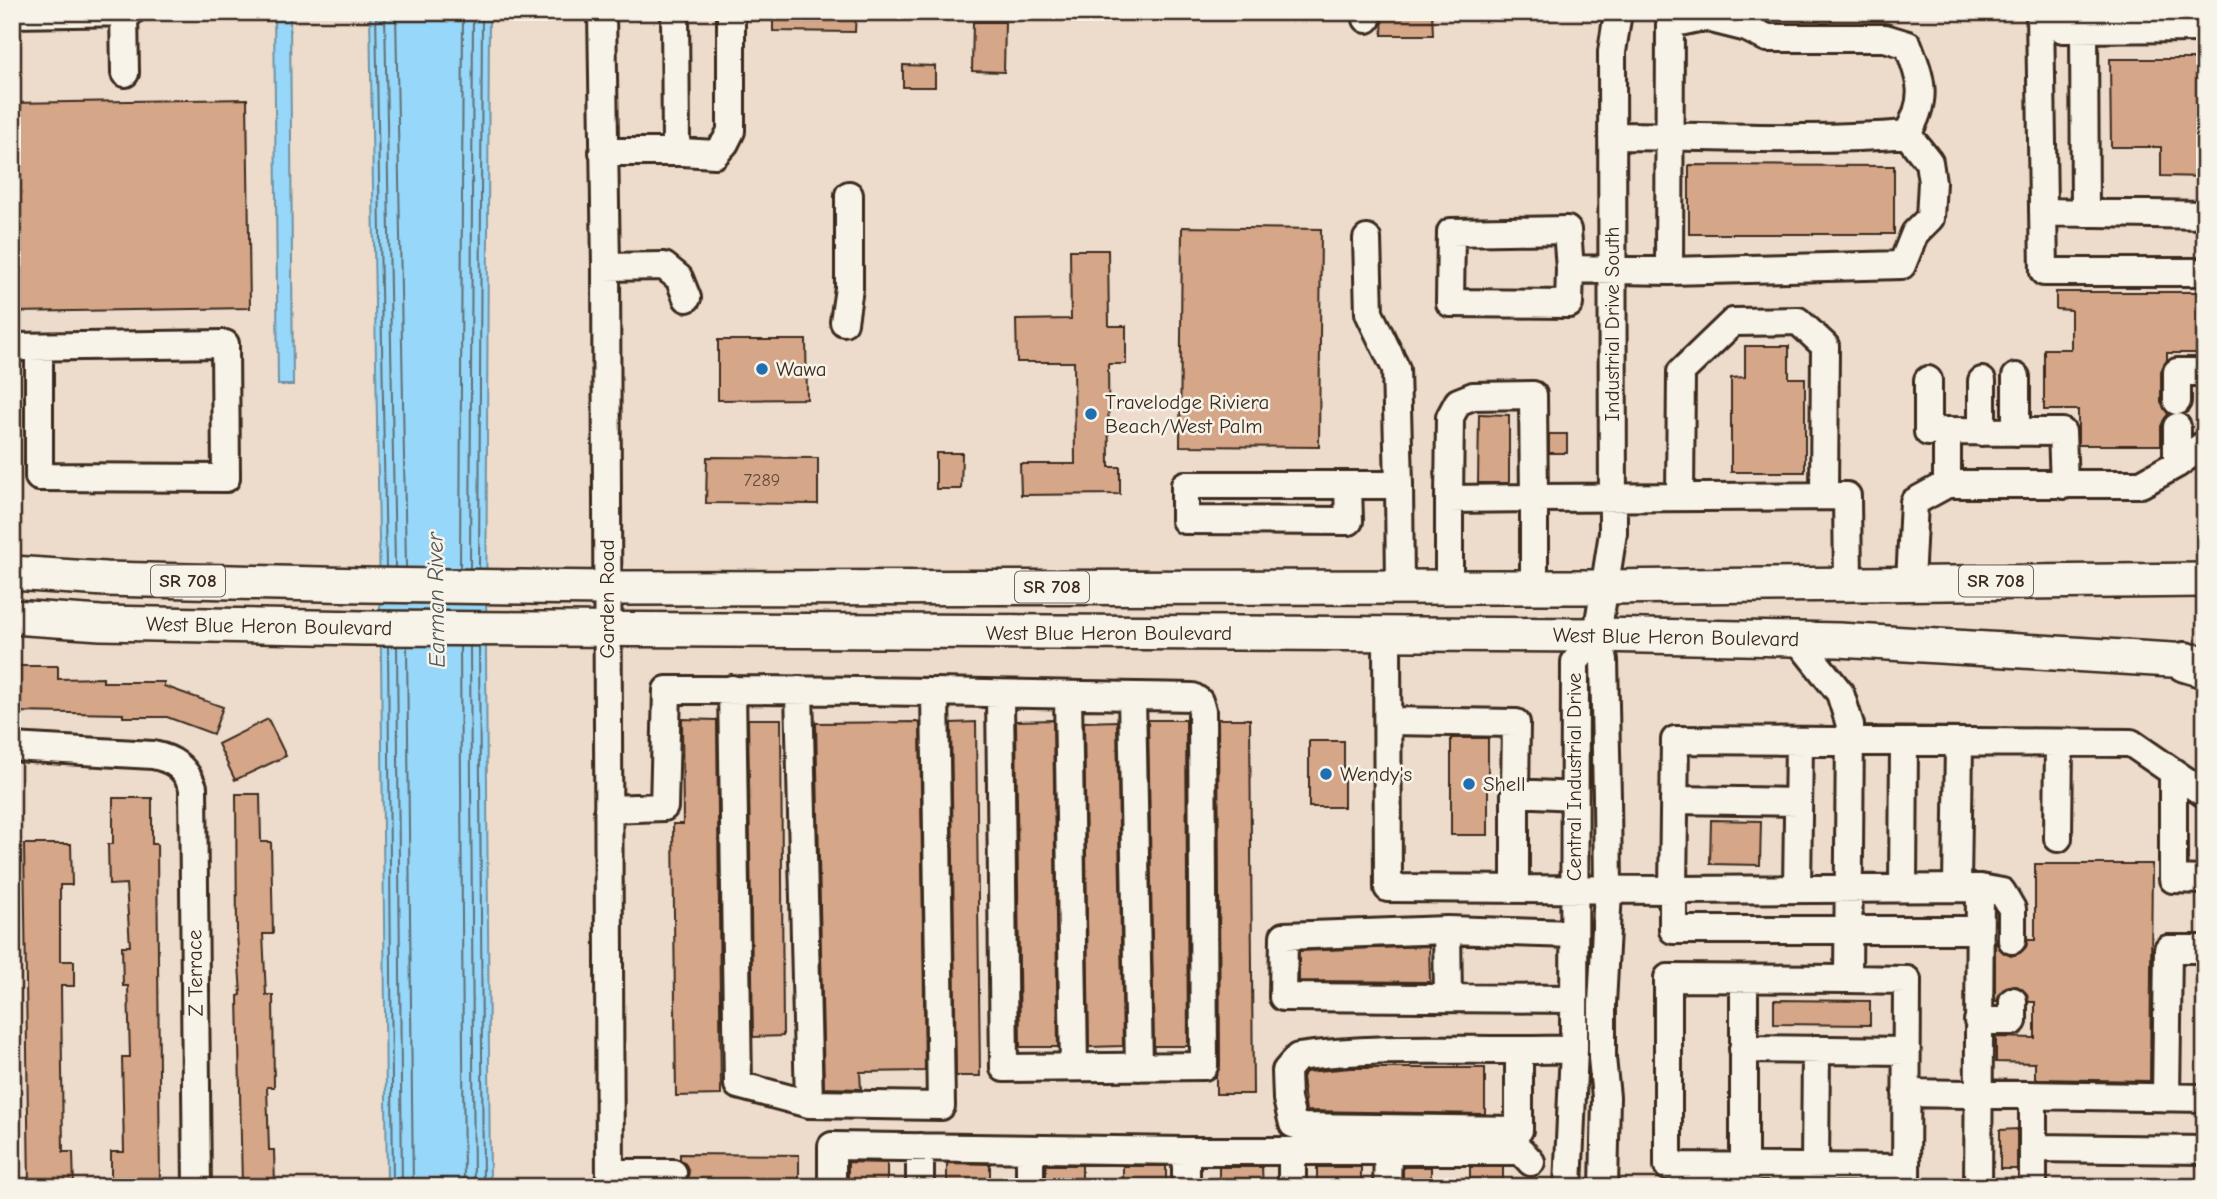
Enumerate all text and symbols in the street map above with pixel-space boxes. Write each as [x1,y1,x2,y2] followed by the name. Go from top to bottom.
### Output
[1600,227,1624,421] street label: Industrial Drive South
[776,357,827,381] place label: Wawa
[754,361,770,377] marker: Wawa
[1105,390,1269,438] place label: Travelodge Riviera Beach/West Palm
[1083,406,1099,422] marker: Travelodge Riviera Beach/West Palm
[744,470,780,491] house number: 7289
[421,531,451,668] water label: Earman River
[595,539,619,659] street label: Garden Road
[151,566,225,596] road number: SR 708
[1959,566,2033,596] road number: SR 708
[1015,572,1089,602] road number: SR 708
[146,612,392,640] street label: West Blue Heron Boulevard
[986,621,1232,645] street label: West Blue Heron Boulevard
[1553,623,1799,651] street label: West Blue Heron Boulevard
[1562,673,1586,881] street label: Central Industrial Drive
[1340,762,1412,786] place label: Wendy's
[1318,766,1334,782] marker: Wendy's
[1483,772,1526,796] place label: Shell
[1461,776,1477,792] marker: Shell
[182,929,208,1017] street label: Z Terrace

